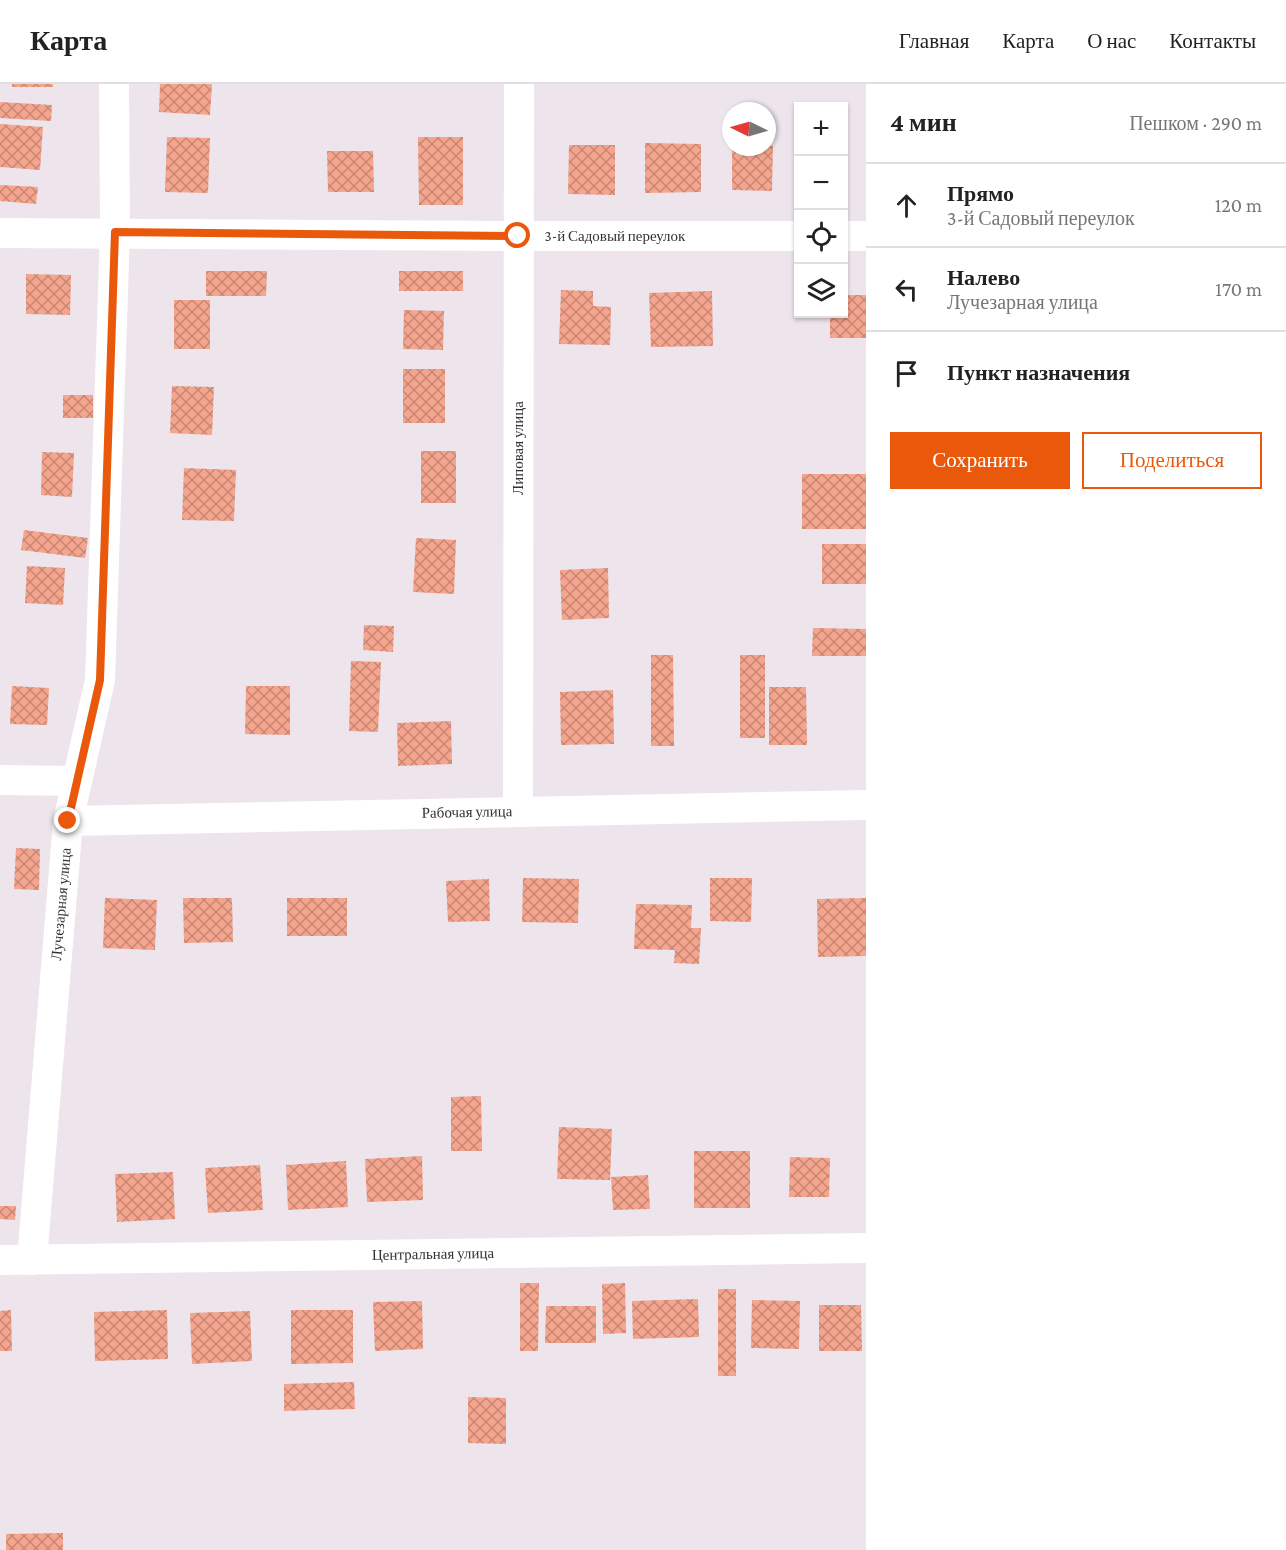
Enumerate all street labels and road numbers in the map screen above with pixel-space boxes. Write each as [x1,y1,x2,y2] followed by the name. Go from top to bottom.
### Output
[545,228,686,244] street label: 3-й Садовый переулок
[510,401,526,495] street label: Липовая улица
[422,803,513,821] street label: Рабочая улица
[48,847,74,961] street label: Лучезарная улица
[372,1245,495,1263] street label: Центральная улица

